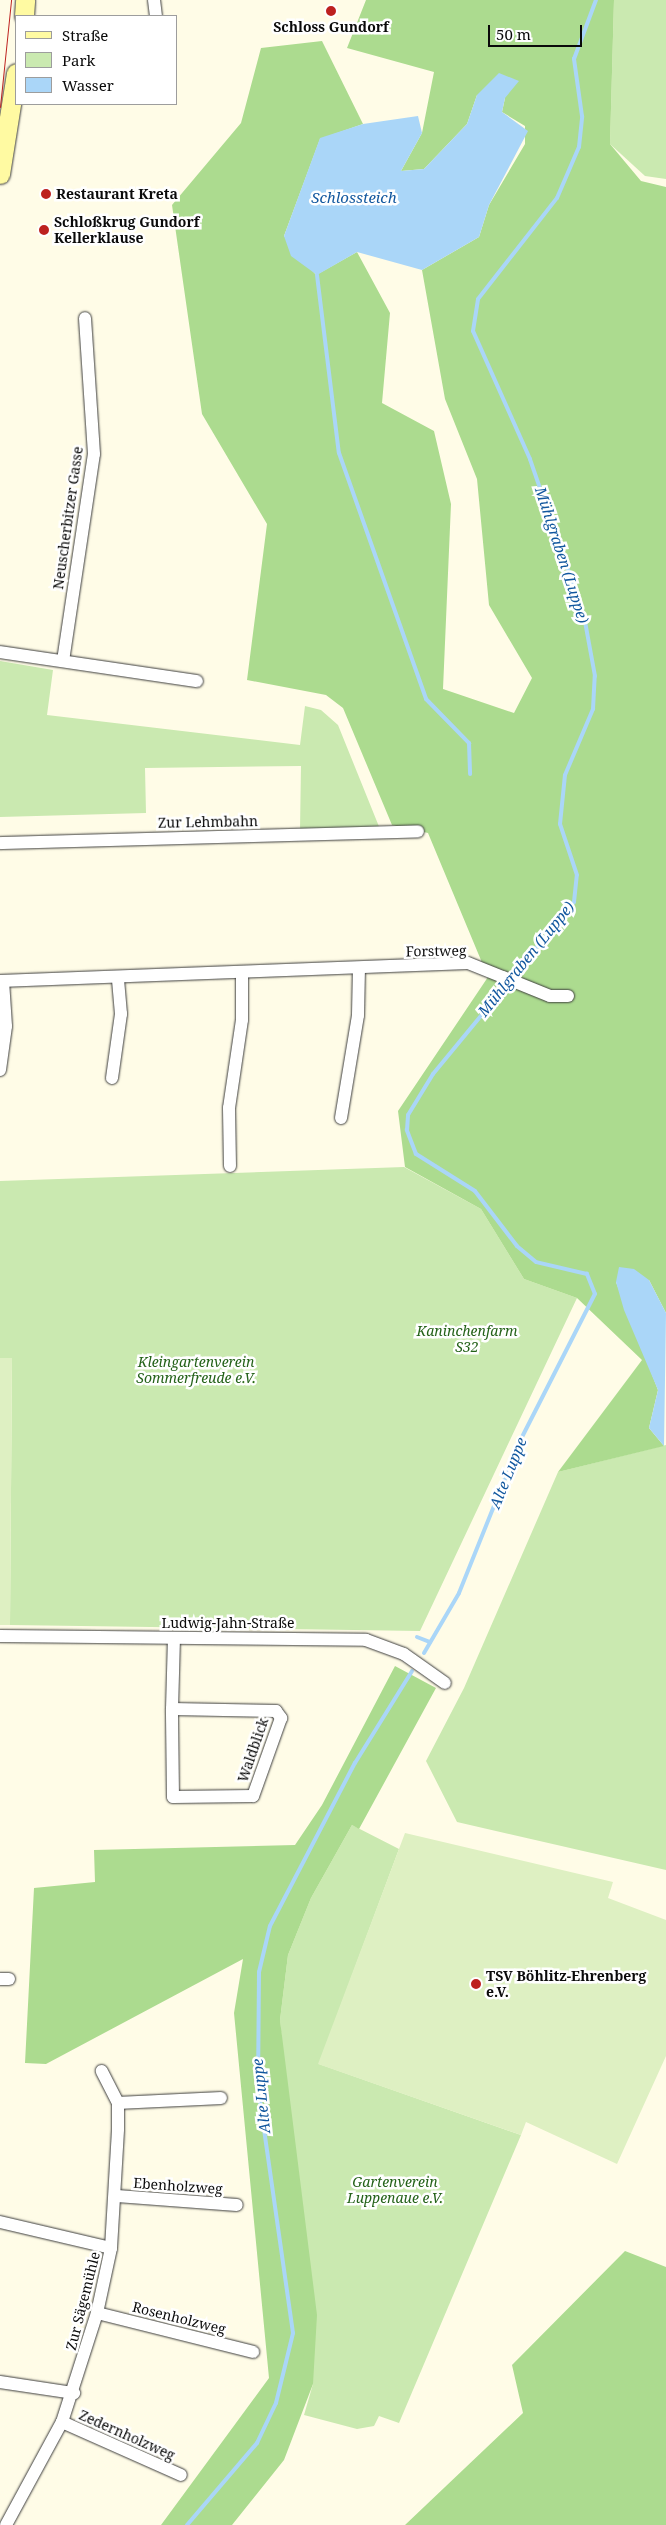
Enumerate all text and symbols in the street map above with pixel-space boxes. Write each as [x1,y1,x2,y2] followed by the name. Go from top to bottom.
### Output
[325,5,337,17] marker: Schloss Gundorf
[15,15,178,105] legend
[491,15,585,47] scale bar
[273,19,389,35] place label: Schloss Gundorf
[496,24,531,44] text: 50 m
[62,25,108,45] text: Straße
[62,50,95,70] text: Park
[62,75,114,95] text: Wasser
[56,186,178,202] place label: Restaurant Kreta
[40,188,52,200] marker: Restaurant Kreta
[311,189,397,207] water label: Schlossteich
[54,214,199,246] place label: Schloßkrug Gundorf Kellerklause
[38,224,50,236] marker: Schloßkrug Gundorf Kellerklause
[50,445,86,591] street label: Neuscherbitzer Gasse
[531,484,593,626] water label: Mühlgraben (Luppe)
[158,813,258,831] street label: Zur Lehmbahn
[474,898,578,1020] water label: Mühlgraben (Luppe)
[406,942,466,960] street label: Forstweg
[416,1323,518,1355] park label: Kaninchenfarm S32
[136,1354,256,1386] park label: Kleingartenverein Sommerfreude e.V.
[486,1435,530,1511] water label: Alte Luppe
[161,1615,295,1631] street label: Ludwig-Jahn-Straße
[234,1716,272,1784] street label: Waldblick
[486,1968,646,2000] place label: TSV Böhlitz-Ehrenberg e.V.
[470,1978,482,1990] marker: TSV Böhlitz-Ehrenberg e.V.
[248,2058,274,2134] water label: Alte Luppe
[347,2174,443,2206] park label: Gartenverein Luppenaue e.V.
[133,2175,223,2197] street label: Ebenholzweg
[63,2250,103,2352] street label: Zur Sägemühle
[131,2298,227,2338] street label: Rosenholzweg
[77,2406,177,2464] street label: Zedernholzweg

